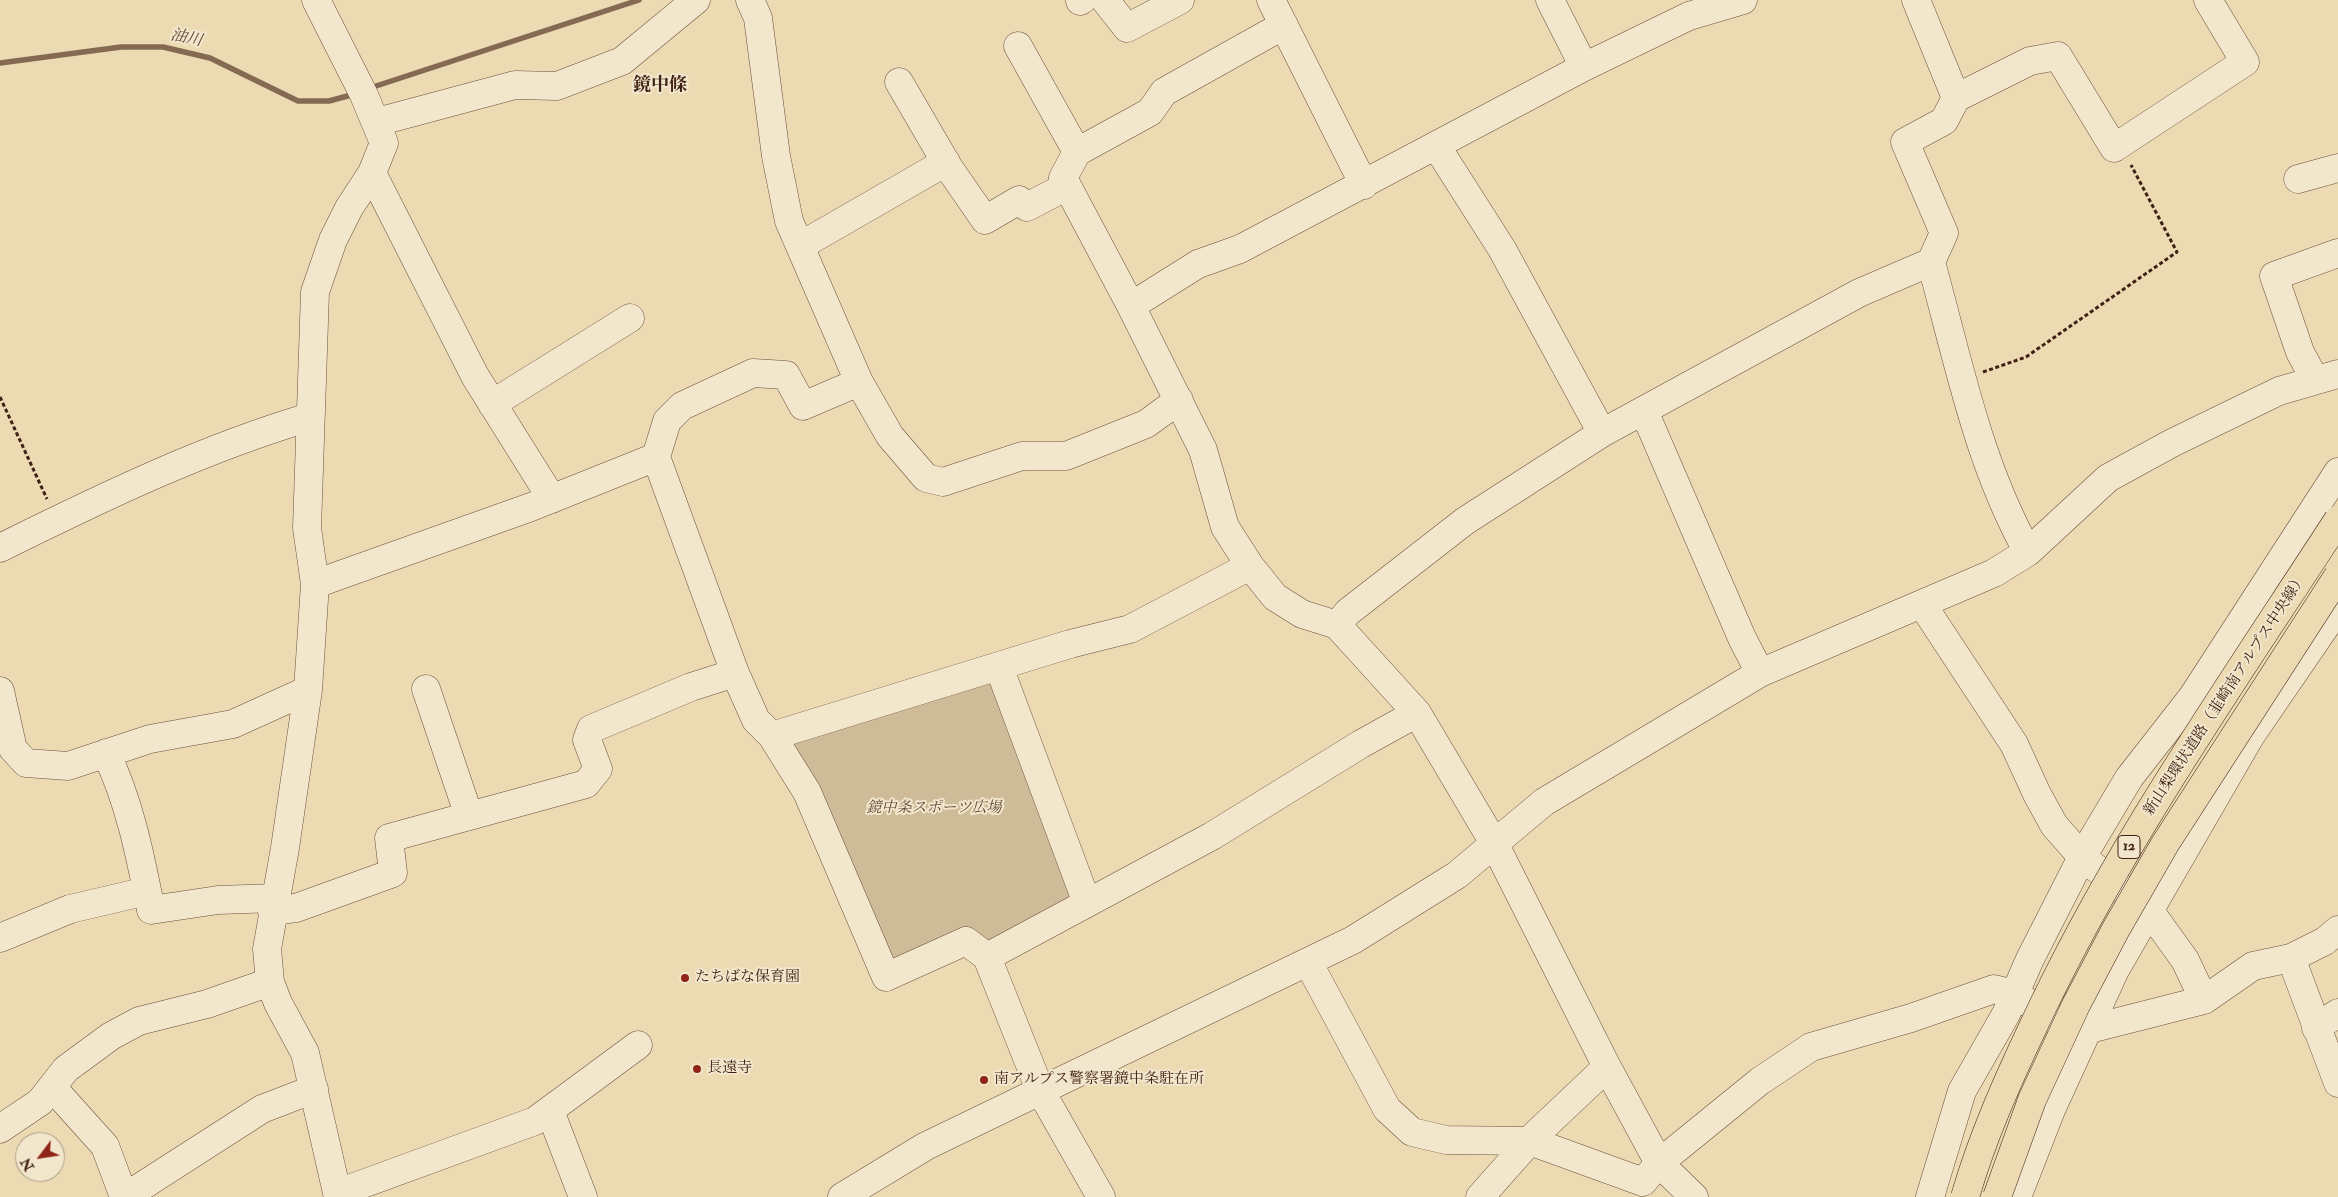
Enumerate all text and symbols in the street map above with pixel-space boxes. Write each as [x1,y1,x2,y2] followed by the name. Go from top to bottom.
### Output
[168,26,204,52] water label: 油川
[633,75,687,97] district label: 鏡中條
[2141,571,2311,819] street label: 新山梨環状道路（韮崎南アルプス中央線）
[867,800,1001,818] park label: 鏡中条スポーツ広場
[2118,836,2140,859] road number: 12
[695,969,800,987] place label: たちばな保育園
[679,972,691,984] marker: たちばな保育園
[707,1060,752,1078] place label: 長遠寺
[691,1063,703,1075] marker: 長遠寺
[994,1071,1204,1089] place label: 南アルプス警察署鏡中条駐在所
[978,1074,990,1086] marker: 南アルプス警察署鏡中条駐在所
[15,1132,65,1182] north arrow
[17,1155,38,1174] text: N

